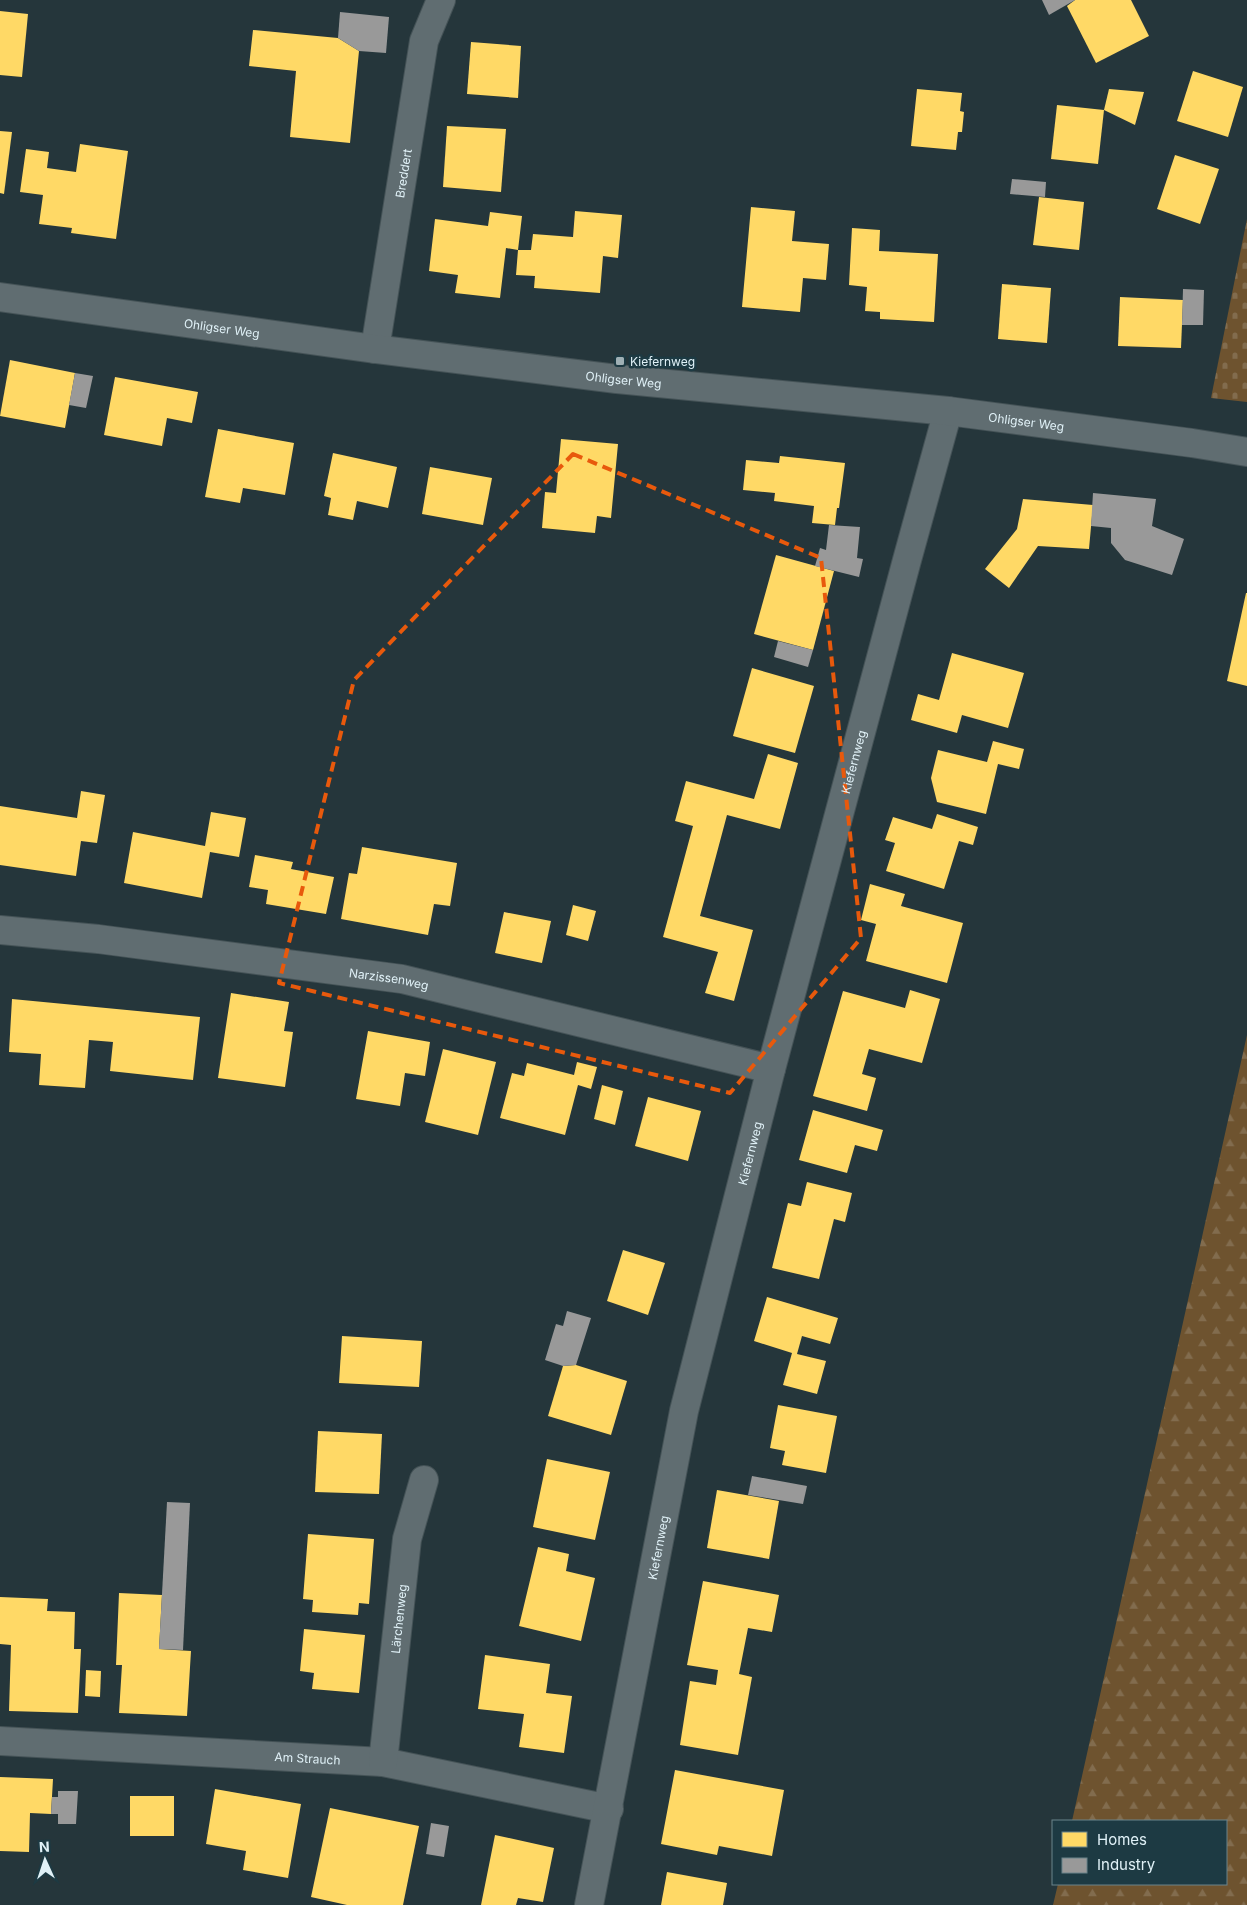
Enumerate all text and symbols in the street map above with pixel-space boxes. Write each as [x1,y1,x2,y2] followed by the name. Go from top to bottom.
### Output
[392,147,414,199] street label: Breddert
[183,315,261,340] street label: Ohligser Weg
[630,354,695,369] place label: Kiefernweg
[614,355,626,367] marker: Kiefernweg
[585,368,662,391] street label: Ohligser Weg
[988,409,1065,434] street label: Ohligser Weg
[837,728,869,795] street label: Kiefernweg
[348,965,430,993] street label: Narzissenweg
[734,1120,765,1187] street label: Kiefernweg
[644,1514,671,1581] street label: Kiefernweg
[387,1583,410,1654] street label: Lärchenweg
[274,1749,341,1767] street label: Am Strauch
[1052,1820,1227,1885] legend
[1097,1830,1147,1849] text: Homes
[20,1835,70,1885] north arrow
[39,1838,50,1855] text: N
[1097,1855,1156,1874] text: Industry

